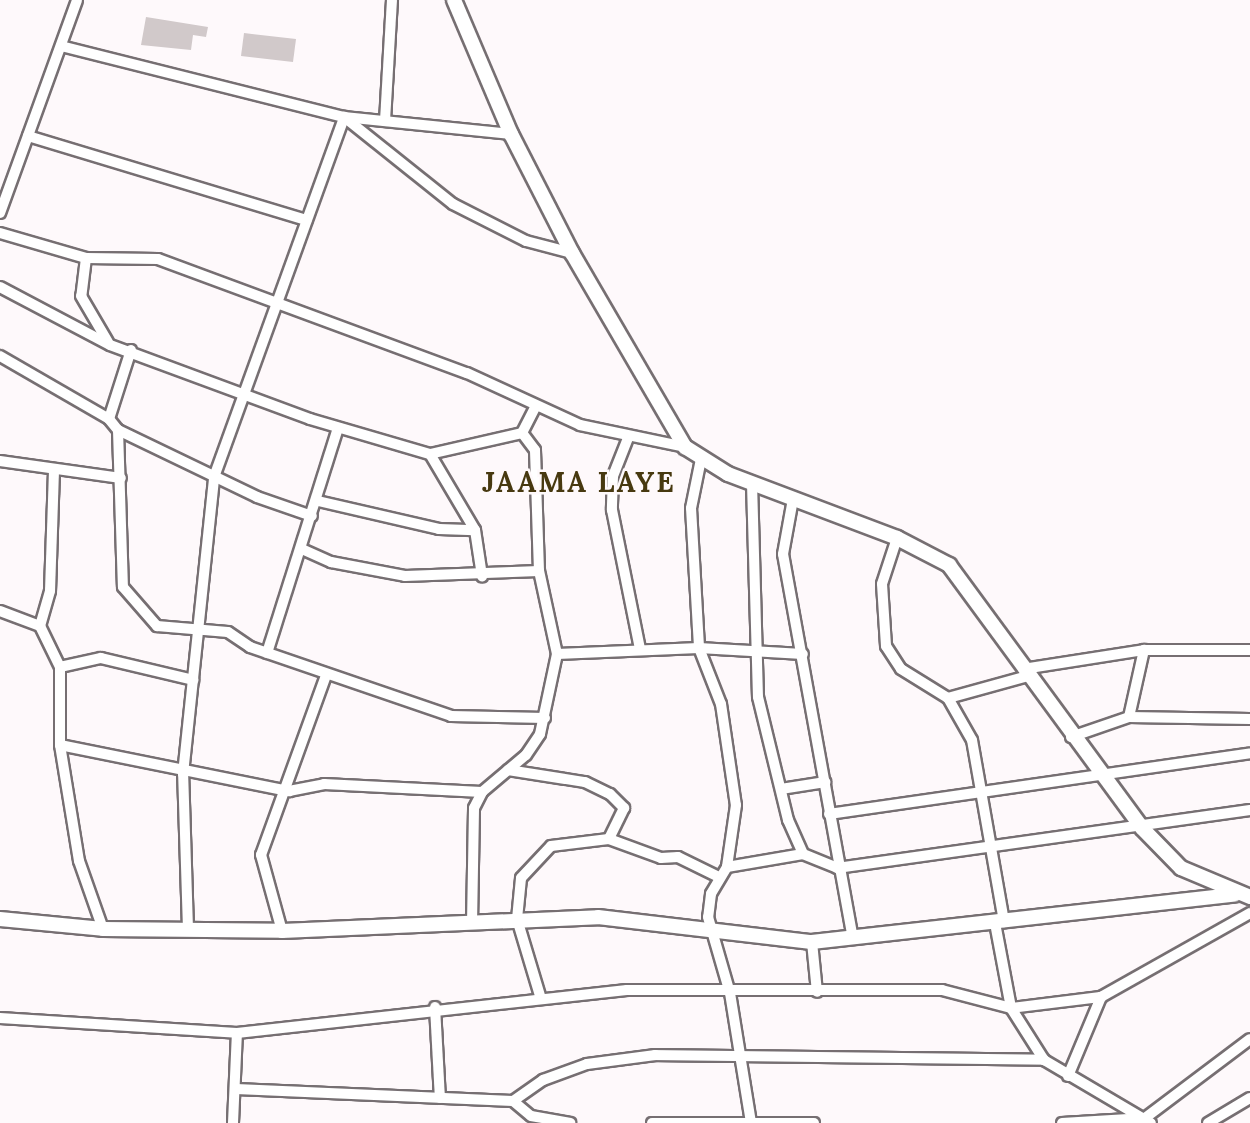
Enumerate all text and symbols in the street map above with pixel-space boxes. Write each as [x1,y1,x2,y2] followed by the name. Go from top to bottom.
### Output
[484,465,674,499] district label: JAAMA LAYE

